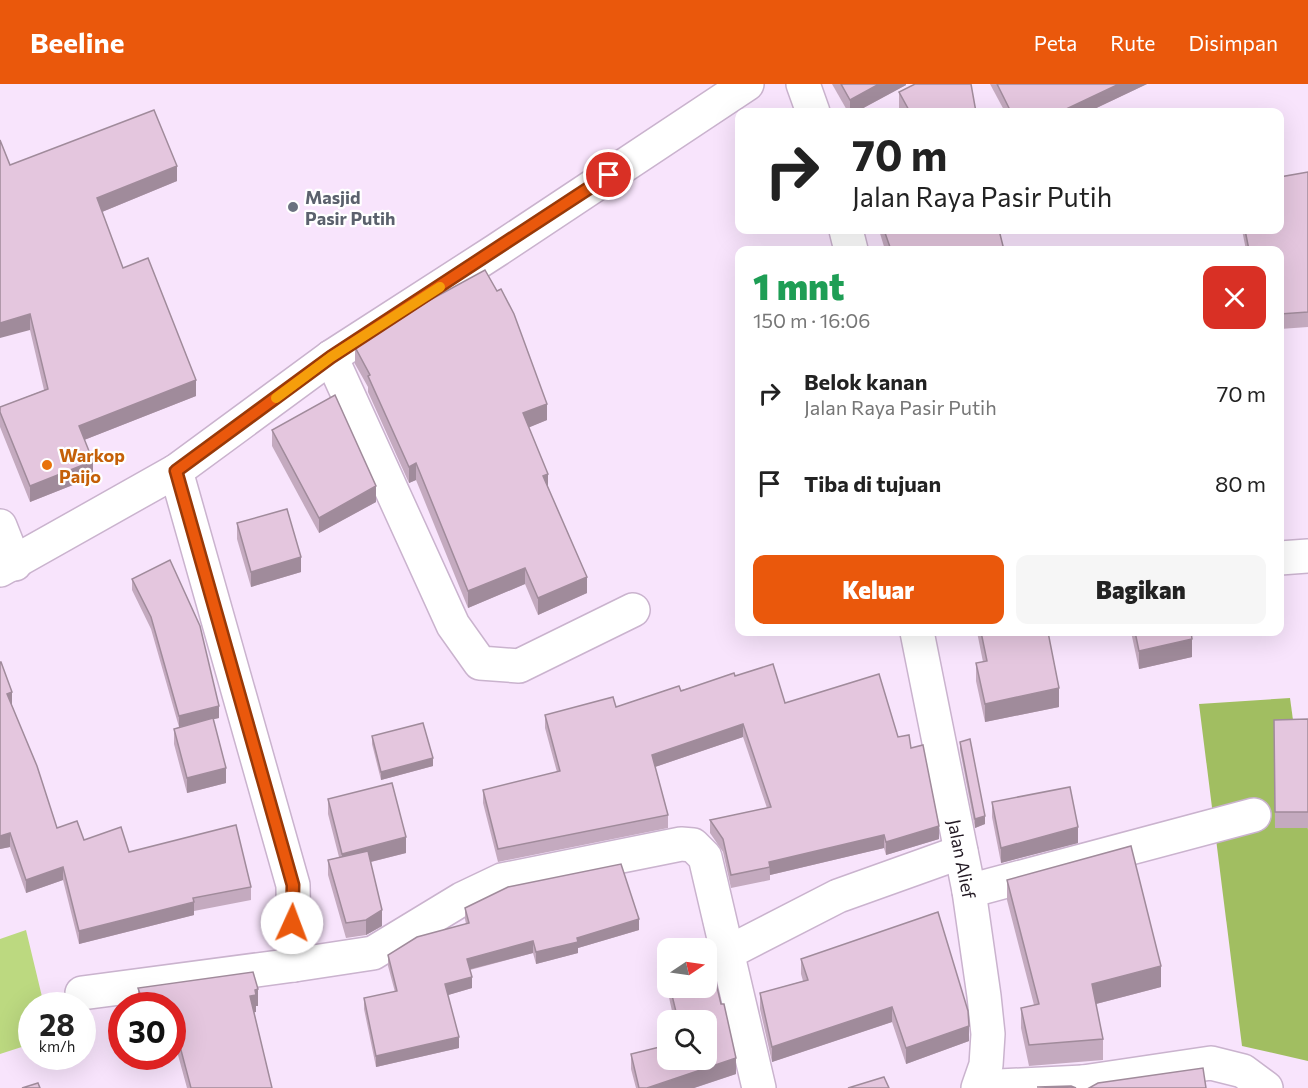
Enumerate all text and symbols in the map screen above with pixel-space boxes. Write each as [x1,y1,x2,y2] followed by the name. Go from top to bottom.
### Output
[30,25,124,59] text: Beeline
[1034,30,1077,55] text: Peta
[1110,30,1155,55] text: Rute
[1188,30,1278,55] text: Disimpan
[852,128,947,180] text: 70 m
[753,132,831,210] icon: right
[583,149,634,200] pin
[592,158,625,191] icon: arrive
[852,180,1112,213] text: Jalan Raya Pasir Putih
[305,186,395,229] place label: Masjid Pasir Putih
[286,200,300,214] marker: Masjid Pasir Putih
[753,263,844,307] text: 1 mnt
[1203,266,1266,329] button: close
[753,308,870,332] text: 150 m · 16:06
[804,368,927,395] text: Belok kanan
[753,377,786,410] icon: right
[1217,380,1266,407] text: 70 m
[804,395,997,419] text: Jalan Raya Pasir Putih
[59,444,125,487] place label: Warkop Paijo
[40,458,54,472] marker: Warkop Paijo
[753,467,786,500] icon: arrive
[804,470,941,497] text: Tiba di tujuan
[1215,470,1266,497] text: 80 m
[753,555,1004,624] button: Keluar
[1016,555,1266,624] button: Bagikan
[944,817,981,901] street label: Jalan Alief
[260,891,324,955] position arrow
[657,938,717,998] north arrow
[657,938,717,1070] map controls
[108,992,186,1070] speed limit sign: 30
[39,1005,75,1042] text: 28
[657,1010,717,1070] button: search
[39,1037,75,1055] text: km/h

